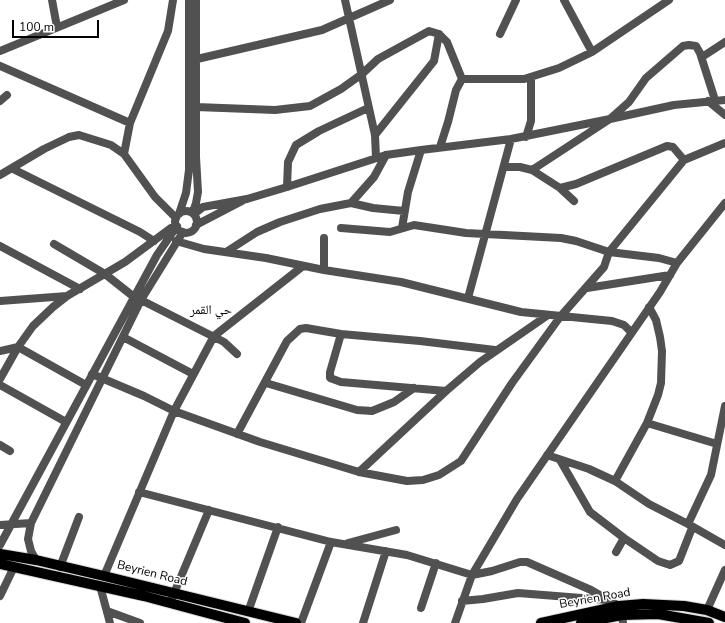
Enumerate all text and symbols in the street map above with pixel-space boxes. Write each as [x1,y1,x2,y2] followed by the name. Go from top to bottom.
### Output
[14,12,101,38] scale bar
[19,19,54,35] text: 100 m
[190,303,232,319] district label: حي القمر
[115,558,189,590] street label: Beyrien Road
[558,586,632,612] street label: Beyrien Road

